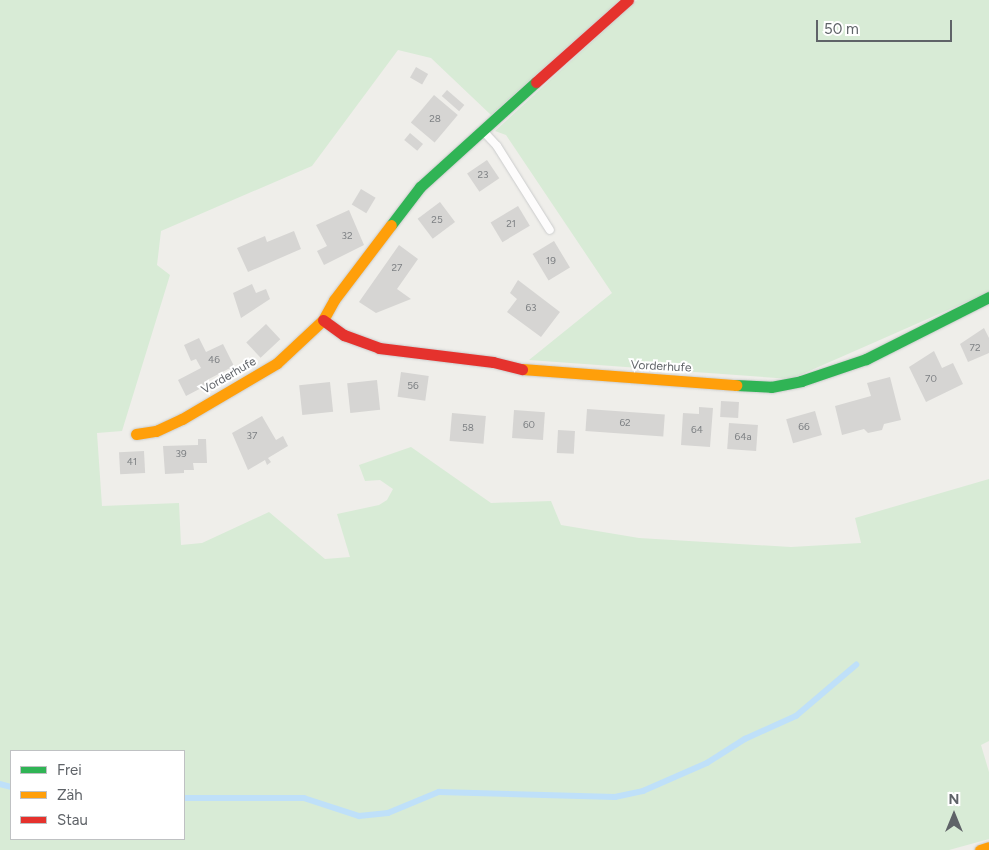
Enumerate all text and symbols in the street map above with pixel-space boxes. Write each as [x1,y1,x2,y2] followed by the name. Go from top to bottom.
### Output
[819,10,955,42] scale bar
[824,20,859,38] text: 50 m
[429,113,441,125] house number: 28
[477,169,489,181] house number: 23
[431,214,443,226] house number: 25
[506,218,516,230] house number: 21
[341,230,353,242] house number: 32
[546,255,556,267] house number: 19
[392,262,402,274] house number: 27
[525,302,537,314] house number: 63
[970,342,980,354] house number: 72
[208,354,220,366] house number: 46
[199,355,259,397] street label: Vorderhufe
[630,358,692,376] street label: Vorderhufe
[925,373,937,385] house number: 70
[407,380,419,392] house number: 56
[619,417,631,429] house number: 62
[523,419,535,431] house number: 60
[798,421,810,433] house number: 66
[462,422,474,434] house number: 58
[691,424,703,436] house number: 64
[247,430,257,442] house number: 37
[735,431,751,443] house number: 64a
[175,448,187,460] house number: 39
[127,456,137,468] house number: 41
[10,750,185,840] legend
[57,761,82,779] text: Frei
[57,786,83,804] text: Zäh
[929,790,979,840] north arrow
[949,791,959,808] text: N
[57,811,88,829] text: Stau

